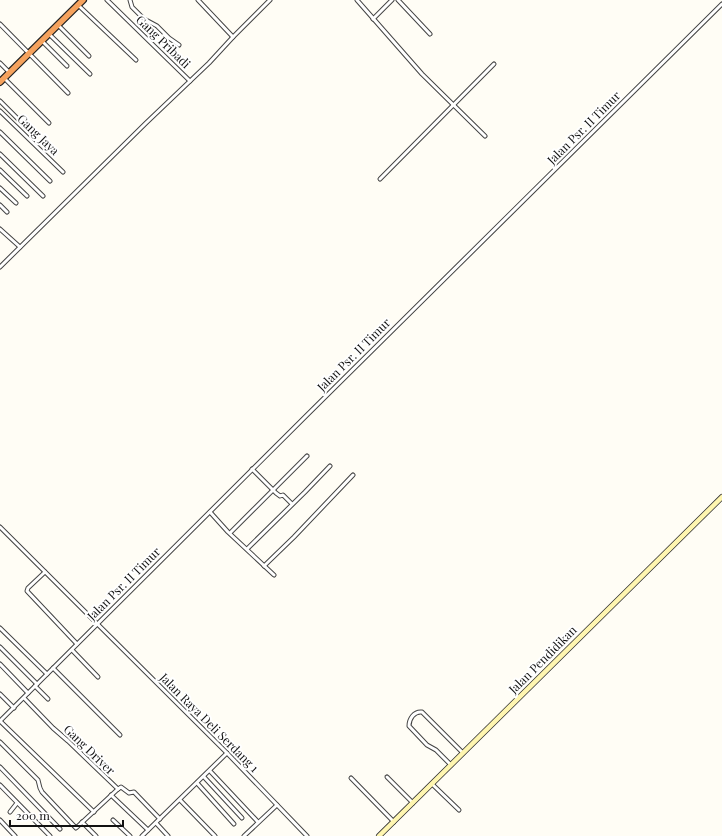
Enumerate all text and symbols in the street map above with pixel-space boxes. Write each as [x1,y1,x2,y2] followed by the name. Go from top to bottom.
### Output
[133,11,195,72] street label: Gang Pribadi
[543,87,624,168] street label: Jalan Psr. II Timur
[14,110,63,158] street label: Gang Jaya
[313,314,394,395] street label: Jalan Psr. II Timur
[83,543,164,624] street label: Jalan Psr. II Timur
[504,622,580,697] street label: Jalan Pendidikan
[156,669,263,776] street label: Jalan Raya Deli Serdang 1
[61,721,119,778] street label: Gang Driver
[10,802,123,828] scale bar
[16,807,50,823] text: 200 m

